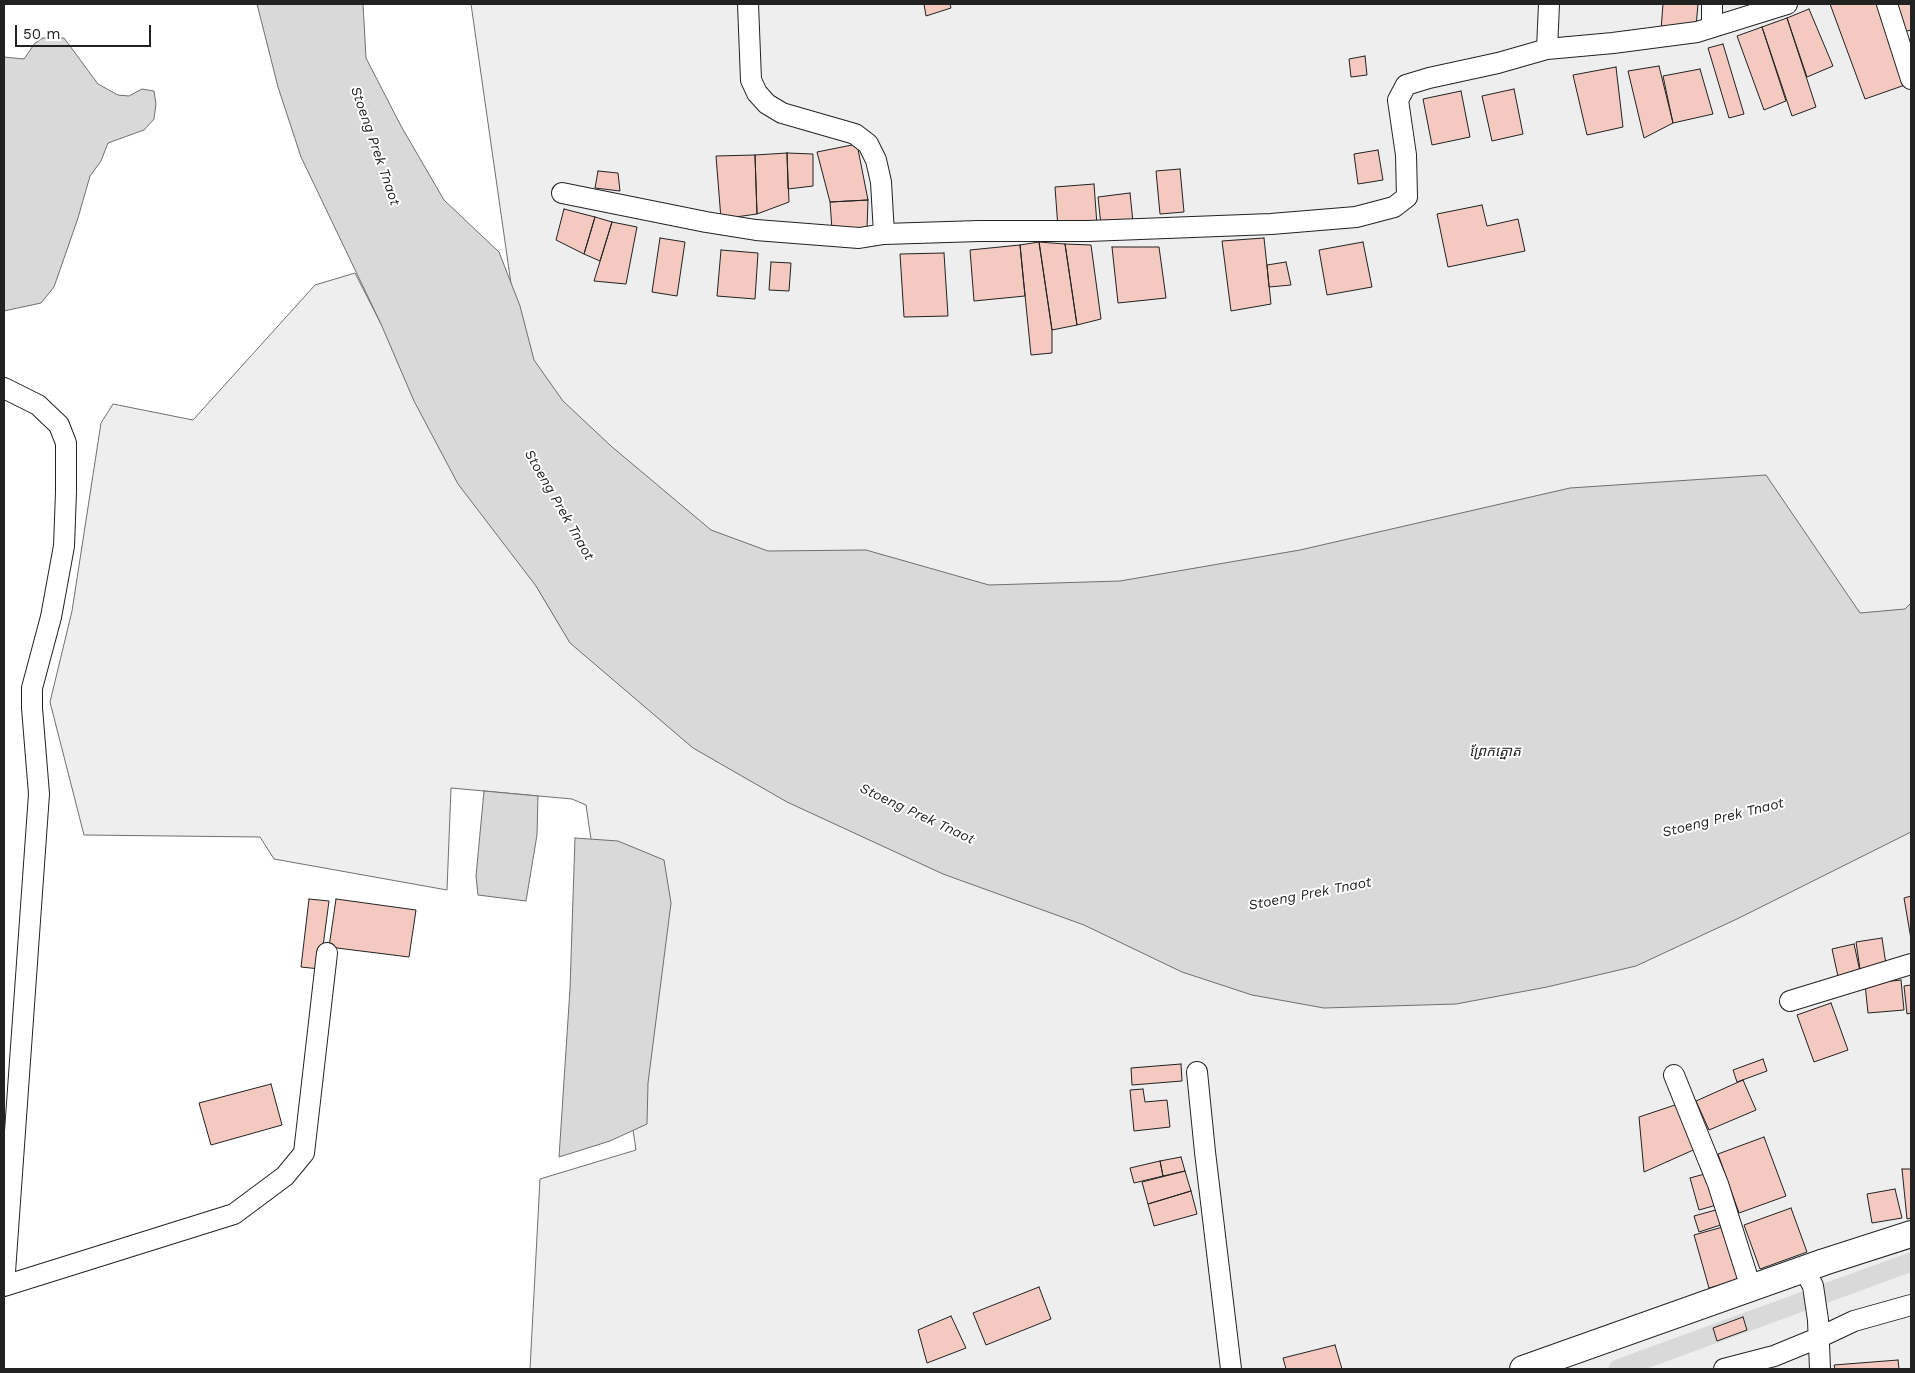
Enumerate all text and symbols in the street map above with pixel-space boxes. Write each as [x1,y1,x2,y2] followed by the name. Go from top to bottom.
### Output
[18,15,154,47] scale bar
[23,25,60,43] text: 50 m
[347,84,403,208] water label: Stoeng Prek Tnaot
[521,447,597,563] water label: Stoeng Prek Tnaot
[1469,744,1521,760] water label: ព្រែកត្នោត
[857,780,977,848] water label: Stoeng Prek Tnaot
[1660,795,1786,841] water label: Stoeng Prek Tnaot
[1247,874,1373,914] water label: Stoeng Prek Tnaot

